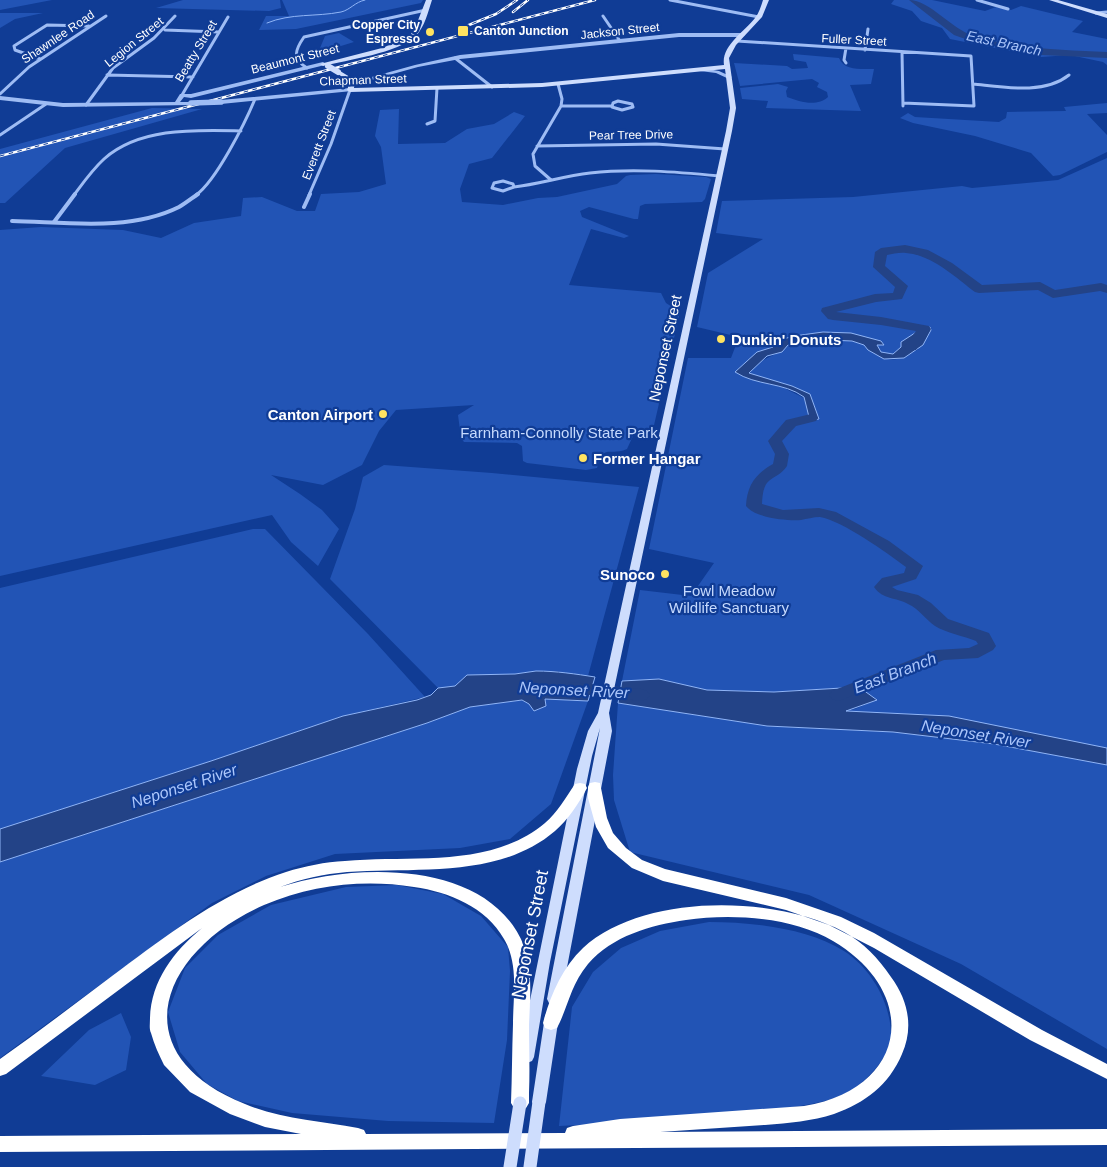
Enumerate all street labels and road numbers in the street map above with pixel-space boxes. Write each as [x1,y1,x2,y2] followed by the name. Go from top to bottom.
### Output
[19,8,97,66] street label: Shawnlee Road
[102,14,167,70] street label: Legion Street
[172,17,220,84] street label: Beatty Street
[580,20,661,42] street label: Jackson Street
[821,31,888,49] street label: Fuller Street
[250,41,341,77] street label: Beaumont Street
[319,71,408,89] street label: Chapman Street
[299,108,339,182] street label: Everett Street
[589,127,673,143] street label: Pear Tree Drive
[645,292,685,403] street label: Neponset Street
[508,868,552,1000] street label: Neponset Street

